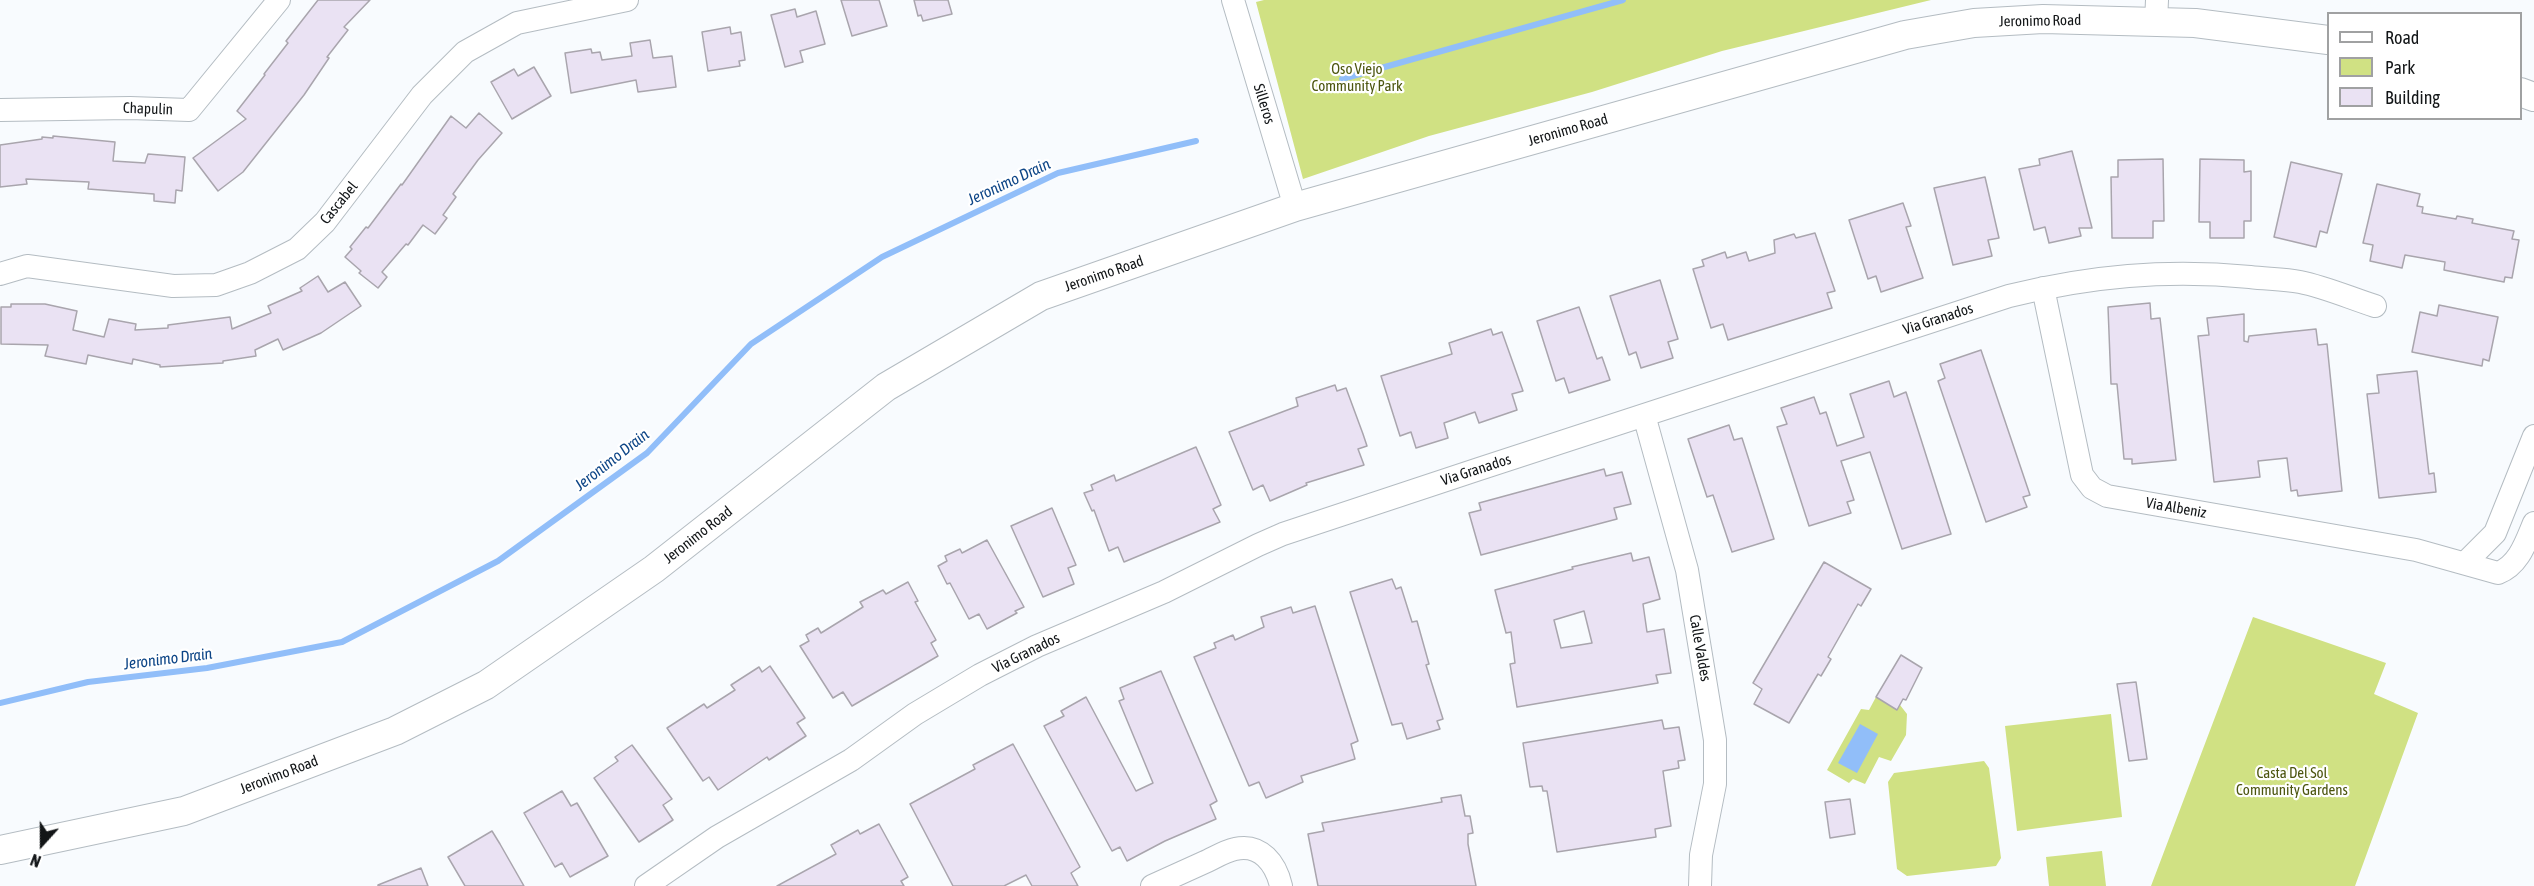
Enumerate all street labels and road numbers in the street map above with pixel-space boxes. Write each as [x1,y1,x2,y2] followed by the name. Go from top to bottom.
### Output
[1999,11,2081,31] street label: Jeronimo Road
[1249,82,1279,126] street label: Silleros
[123,99,173,119] street label: Chapulin
[1526,110,1610,150] street label: Jeronimo Road
[316,178,362,228] street label: Cascabel
[1062,252,1146,296] street label: Jeronimo Road
[1901,299,1975,339] street label: Via Granados
[1439,450,1513,490] street label: Via Granados
[2144,494,2208,522] street label: Via Albeniz
[660,503,736,567] street label: Jeronimo Road
[1685,613,1715,683] street label: Calle Valdes
[989,629,1063,677] street label: Via Granados
[237,752,321,798] street label: Jeronimo Road

